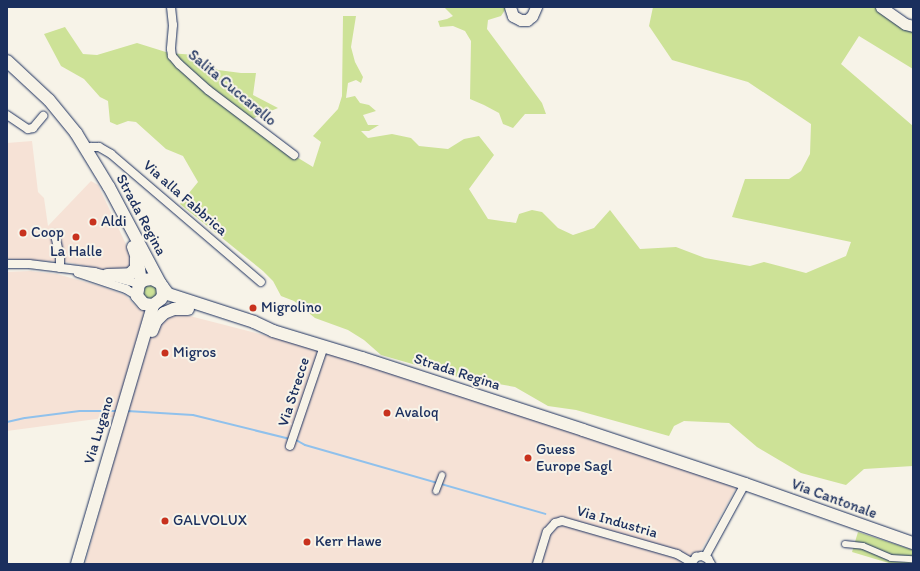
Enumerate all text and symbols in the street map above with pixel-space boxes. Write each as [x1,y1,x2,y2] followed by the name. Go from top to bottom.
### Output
[184,46,280,130] street label: Salita Cuccarello
[139,157,231,239] street label: Via alla Fabbrica
[112,171,170,259] street label: Strada Regina
[101,213,127,231] place label: Aldi
[88,217,98,227] marker: Aldi
[31,224,64,242] place label: Coop
[18,228,28,238] marker: Coop
[71,232,81,242] marker: La Halle
[50,243,102,261] place label: La Halle
[261,299,322,317] place label: Migrolino
[248,303,258,313] marker: Migrolino
[173,344,216,362] place label: Migros
[160,348,170,358] marker: Migros
[411,350,503,394] street label: Strada Regina
[274,355,314,429] street label: Via Strecce
[80,394,118,466] street label: Via Lugano
[395,404,439,422] place label: Avaloq
[382,408,392,418] marker: Avaloq
[536,440,612,475] place label: Guess Europe Sagl
[523,453,533,463] marker: Guess Europe Sagl
[789,475,879,523] street label: Via Cantonale
[574,502,660,542] street label: Via Industria
[173,512,247,530] place label: GALVOLUX
[160,516,170,526] marker: GALVOLUX
[315,533,382,551] place label: Kerr Hawe
[302,537,312,547] marker: Kerr Hawe

